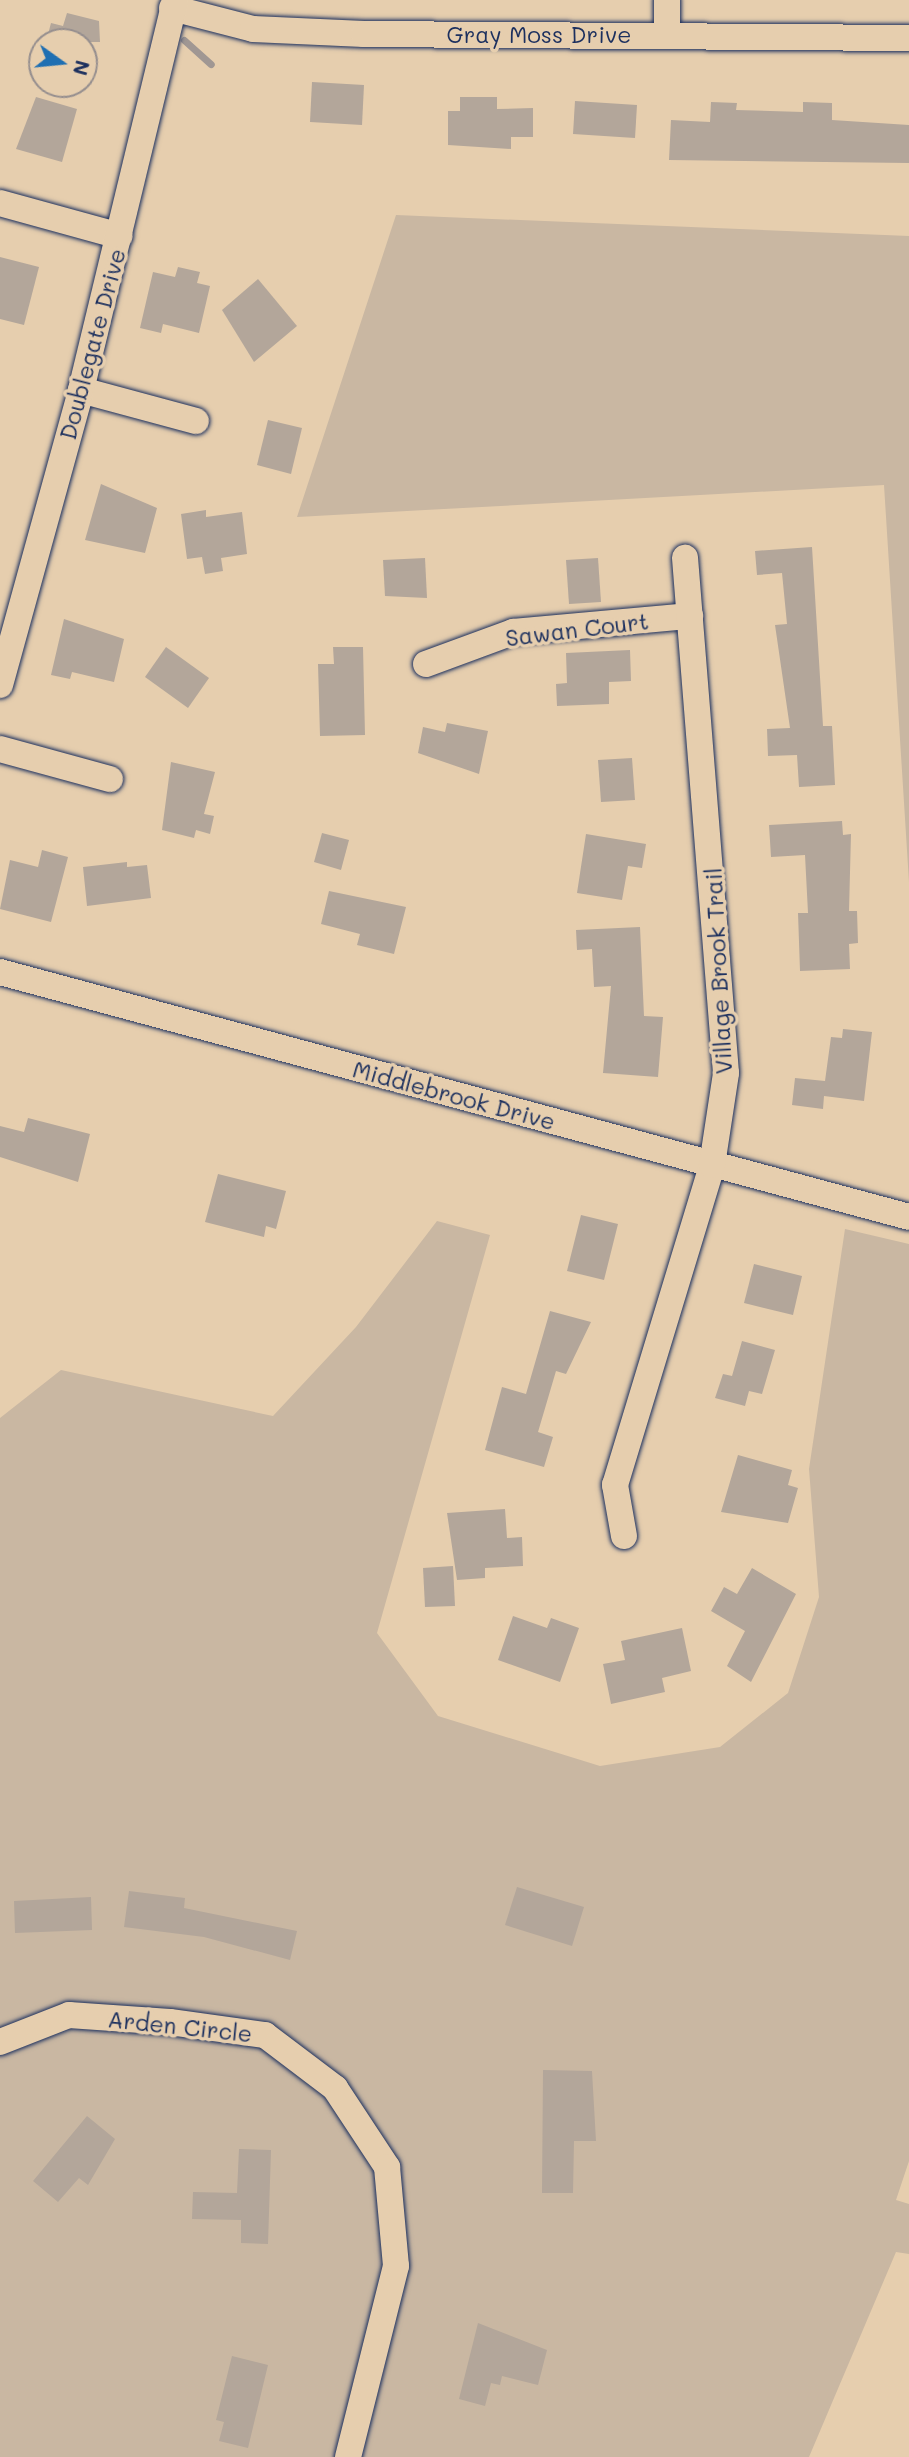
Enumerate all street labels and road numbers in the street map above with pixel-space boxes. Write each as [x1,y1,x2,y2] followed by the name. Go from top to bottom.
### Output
[447,20,631,48] street label: Gray Moss Drive
[53,245,131,443] street label: Doublegate Drive
[504,607,650,651] street label: Sawan Court
[699,867,737,1075] street label: Village Brook Trail
[350,1055,558,1135] street label: Middlebrook Drive
[106,2005,254,2047] street label: Arden Circle

